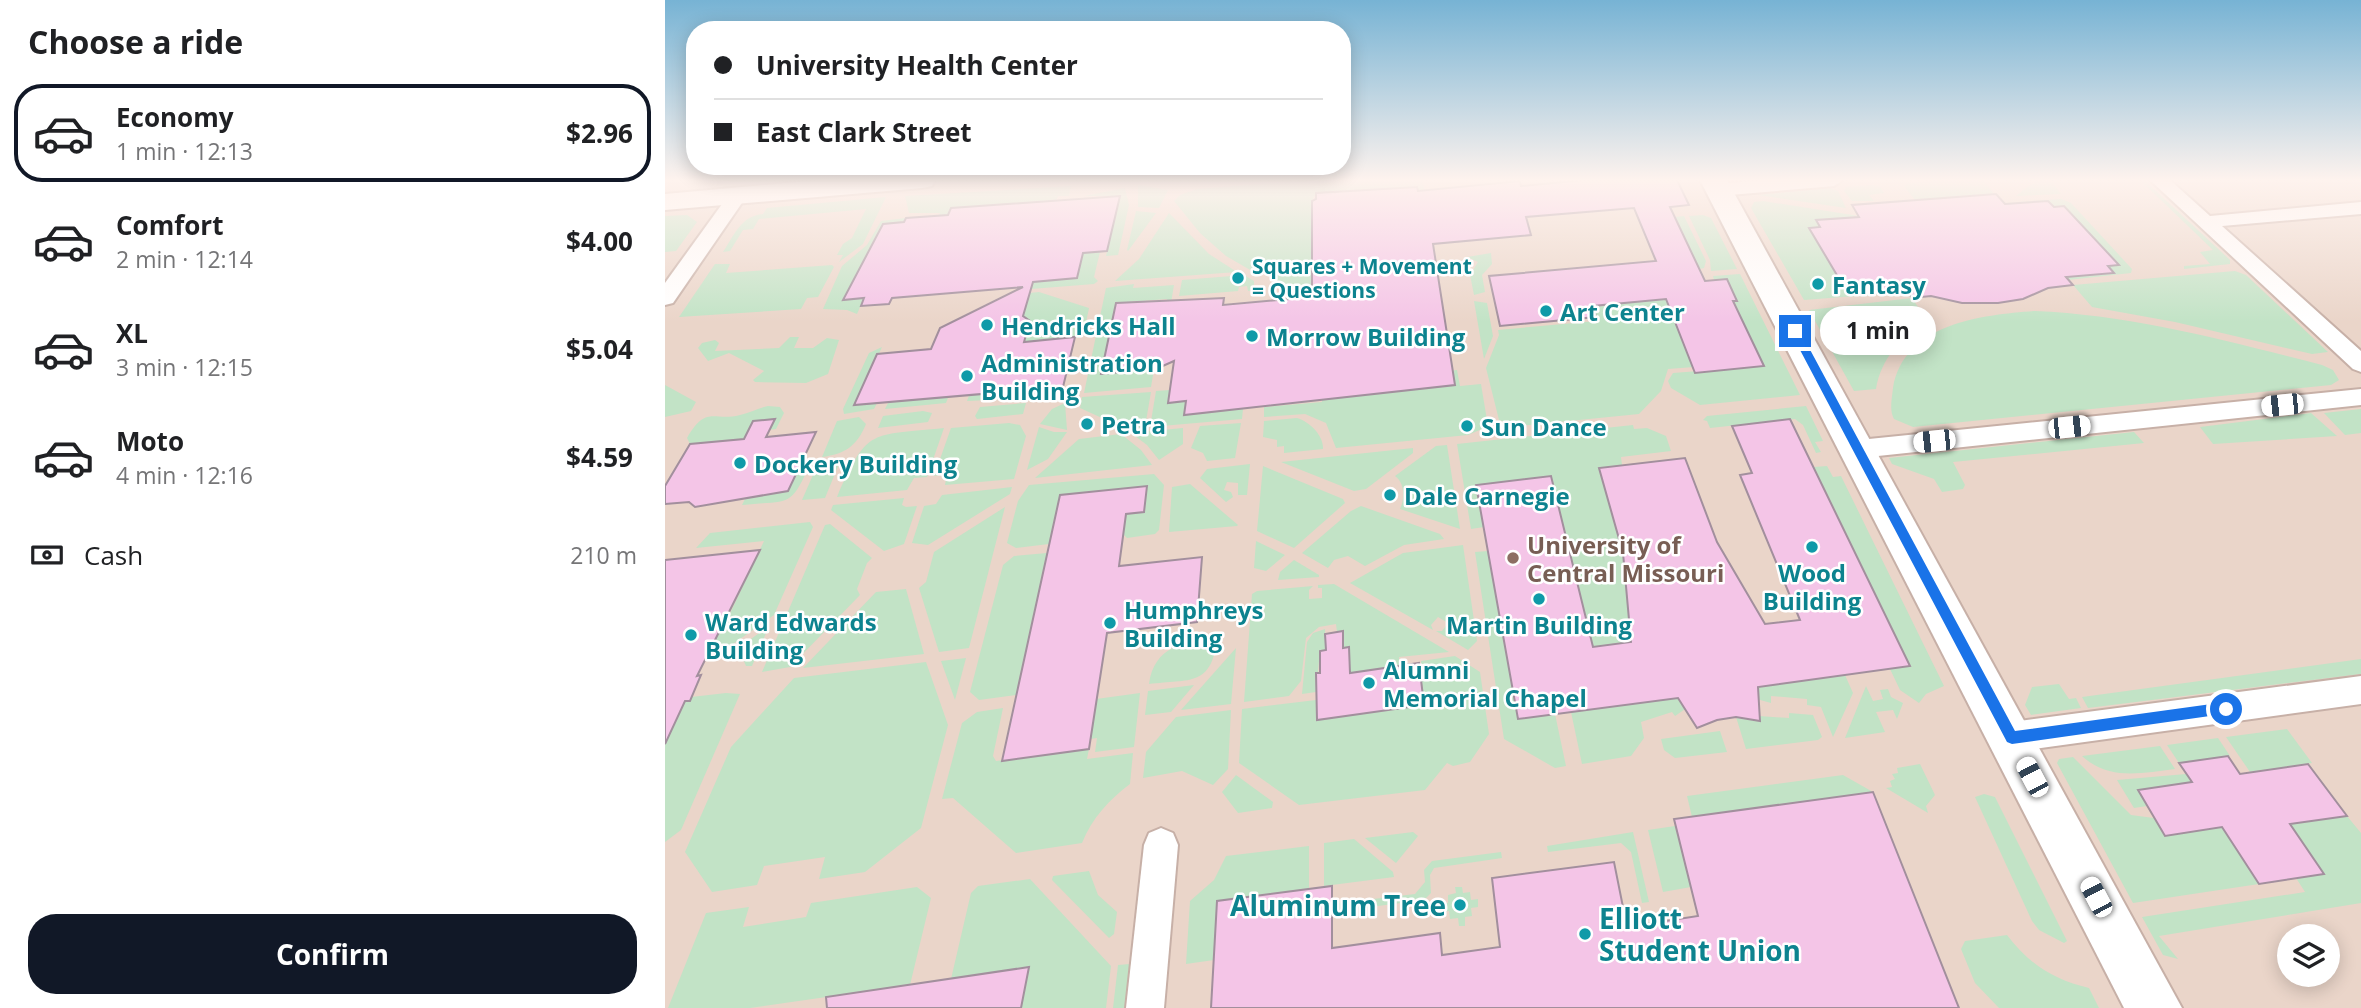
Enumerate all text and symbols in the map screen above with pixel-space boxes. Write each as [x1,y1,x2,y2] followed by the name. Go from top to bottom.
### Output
[28,20,243,63] text: Choose a ride
[756,47,1078,83] text: University Health Center
[116,99,234,135] text: Economy
[32,102,95,165] icon: car
[756,114,972,150] text: East Clark Street
[566,115,633,151] text: $2.96
[116,135,253,167] text: 1 min · 12:13
[116,207,223,243] text: Comfort
[32,210,95,273] icon: car
[566,223,633,259] text: $4.00
[116,243,253,275] text: 2 min · 12:14
[1252,252,1472,304] place label: Squares + Movement = Questions
[1832,268,1926,301] place label: Fantasy
[1230,270,1246,286] marker: Squares + Movement = Questions
[1810,276,1826,292] marker: Fantasy
[1560,295,1685,328] place label: Art Center
[1538,303,1554,319] marker: Art Center
[1819,306,1935,356] callout: 1 min
[1001,309,1176,342] place label: Hendricks Hall
[1846,314,1910,346] text: 1 min
[116,315,148,351] text: XL
[1779,315,1811,347] route end
[979,317,995,333] marker: Hendricks Hall
[32,318,95,381] icon: car
[1266,320,1466,353] place label: Morrow Building
[1244,328,1260,344] marker: Morrow Building
[566,331,633,367] text: $5.04
[981,346,1163,407] place label: Administration Building
[116,351,253,383] text: 3 min · 12:15
[959,368,975,384] marker: Administration Building
[2261,392,2304,418] car
[1101,408,1166,441] place label: Petra
[1481,410,1607,443] place label: Sun Dance
[2048,414,2091,440] car
[1079,416,1095,432] marker: Petra
[1459,418,1475,434] marker: Sun Dance
[116,423,184,459] text: Moto
[32,426,95,489] icon: car
[1913,428,1956,454] car
[566,439,633,475] text: $4.59
[754,447,958,480] place label: Dockery Building
[732,455,748,471] marker: Dockery Building
[116,459,253,491] text: 4 min · 12:16
[1404,479,1570,512] place label: Dale Carnegie
[1382,487,1398,503] marker: Dale Carnegie
[1527,528,1724,589] place label: University of Central Missouri
[28,536,66,574] icon: cash
[84,537,143,573] text: Cash
[570,539,637,571] text: 210 m
[1804,539,1820,555] marker: Wood Building
[1505,550,1521,566] marker: University of Central Missouri
[1763,556,1862,617] place label: Wood Building
[1531,591,1547,607] marker: Martin Building
[1124,593,1263,654] place label: Humphreys Building
[705,605,877,666] place label: Ward Edwards Building
[1446,608,1633,641] place label: Martin Building
[1102,615,1118,631] marker: Humphreys Building
[683,627,699,643] marker: Ward Edwards Building
[1383,653,1587,714] place label: Alumni Memorial Chapel
[1361,675,1377,691] marker: Alumni Memorial Chapel
[2210,693,2242,725] route start
[2013,754,2052,800] car
[2077,874,2116,920] car
[1230,886,1446,924] place label: Aluminum Tree
[1452,897,1468,913] marker: Aluminum Tree
[1599,899,1801,969] place label: Elliott Student Union
[28,914,637,994] button: Confirm
[2277,924,2340,987] map controls
[2277,924,2340,987] button: layers
[1577,926,1593,942] marker: Elliott Student Union

